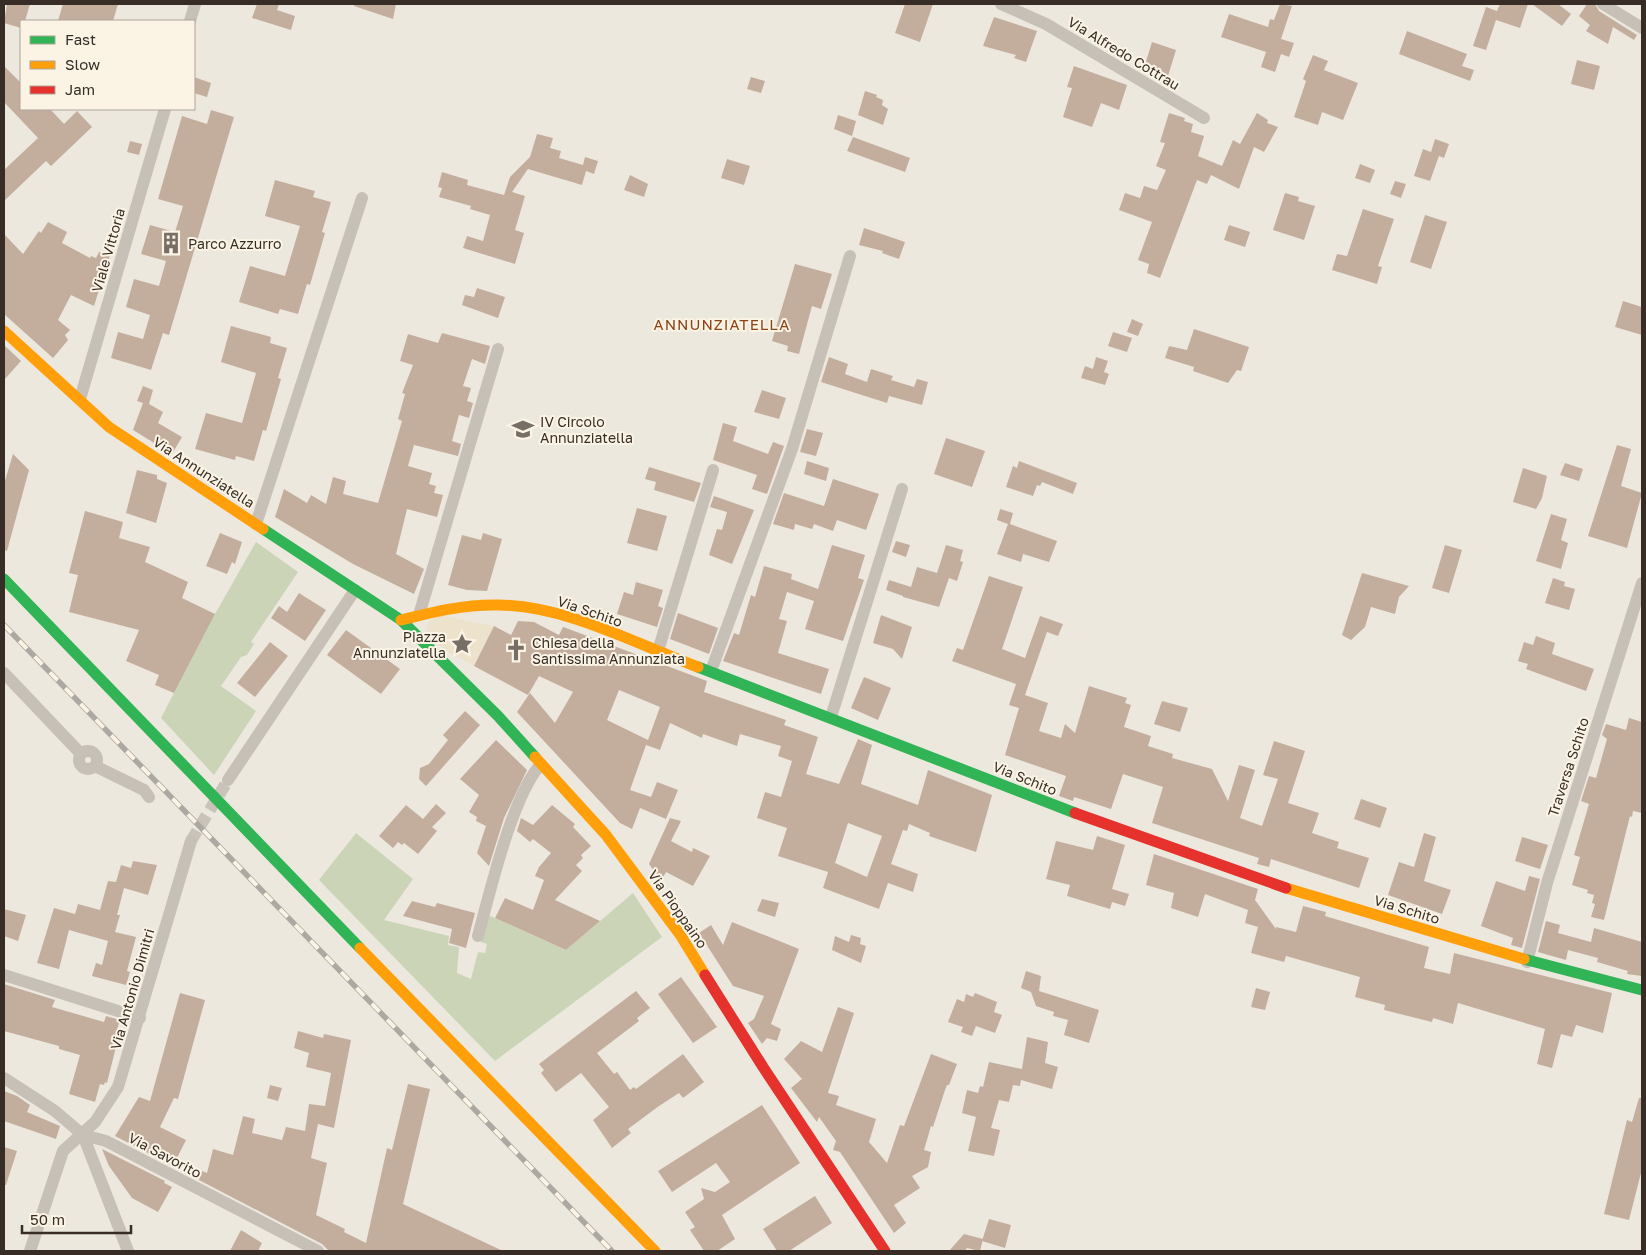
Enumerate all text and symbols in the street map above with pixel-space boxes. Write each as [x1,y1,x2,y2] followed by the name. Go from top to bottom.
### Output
[1065,13,1183,93] street label: Via Alfredo Cottrau
[20,20,195,110] legend
[65,30,96,48] text: Fast
[65,55,100,73] text: Slow
[65,80,95,98] text: Jam
[88,206,128,294] street label: Viale Vittoria
[158,230,184,256] building icon: Parco Azzurro
[188,235,281,252] place label: Parco Azzurro
[654,315,790,333] district label: ANNUNZIATELLA
[540,413,633,446] place label: IV Circolo Annunziatella
[510,416,536,442] school or university icon: IV Circolo Annunziatella
[150,433,258,511] street label: Via Annunziatella
[555,592,625,630] street label: Via Schito
[353,628,446,661] place label: Piazza Annunziatella
[449,631,475,657] place icon: Piazza Annunziatella
[532,634,685,667] place label: Chiesa della Santissima Annunziata
[503,637,529,663] church icon: Chiesa della Santissima Annunziata
[1544,715,1592,819] street label: Traversa Schito
[991,757,1059,799] street label: Via Schito
[645,867,711,951] street label: Via Pioppaino
[1372,891,1442,927] street label: Via Schito
[107,926,157,1052] street label: Via Antonio Dimitri
[126,1129,204,1181] street label: Via Savorito
[22,1202,131,1234] scale bar
[30,1210,65,1228] text: 50 m

